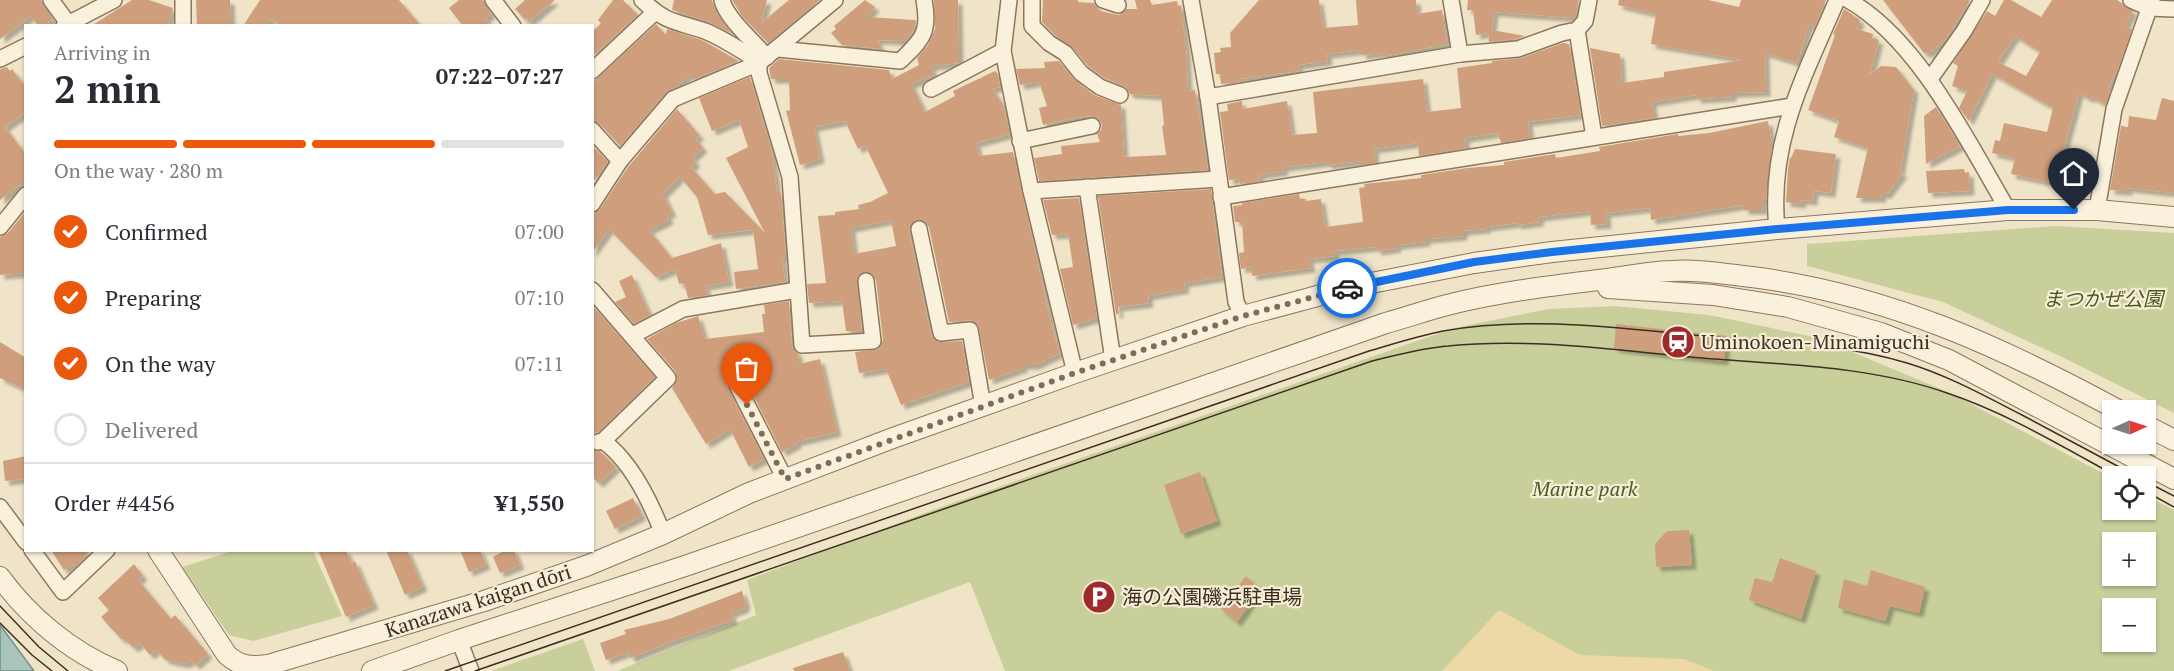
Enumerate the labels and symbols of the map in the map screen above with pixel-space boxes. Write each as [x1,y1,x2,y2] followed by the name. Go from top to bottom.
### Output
[2048,148,2099,210] pin
[1317,258,1377,318] courier
[2043,285,2166,312] park label: まつかぜ公園
[1660,324,1696,360] station icon: Uminokoen-Minamiguchi
[1701,328,1930,355] place label: Uminokoen-Minamiguchi
[721,343,772,405] pin
[2102,400,2156,454] north arrow
[1532,475,1638,502] park label: Marine park
[381,558,574,643] street label: Kanazawa kaigan dōri
[1081,579,1117,615] parking icon: 海の公園磯浜駐車場
[1122,583,1302,610] place label: 海の公園磯浜駐車場

